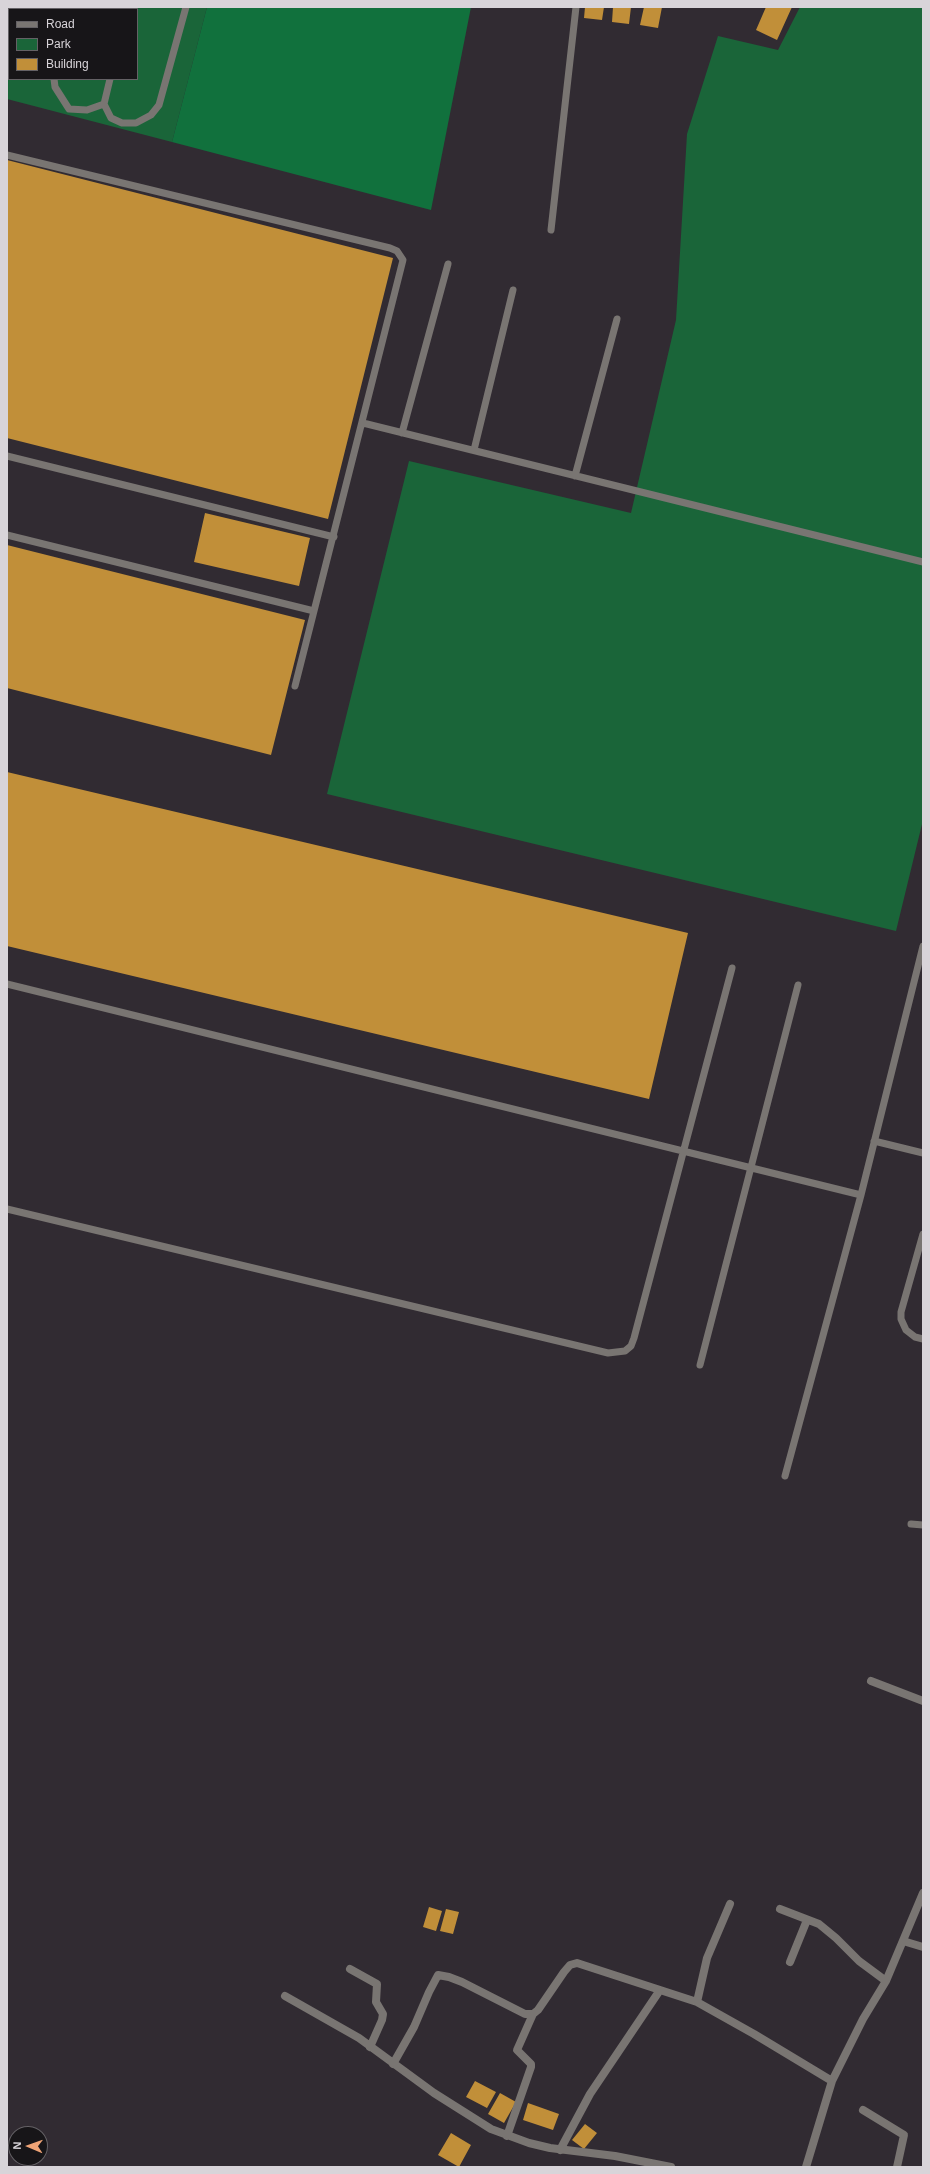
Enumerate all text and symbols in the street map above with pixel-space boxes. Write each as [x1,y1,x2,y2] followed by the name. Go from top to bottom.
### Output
[8,8,138,80] legend
[46,17,75,31] text: Road
[46,37,71,51] text: Park
[46,57,89,71] text: Building
[8,2126,48,2166] north arrow
[11,2141,23,2150] text: N

